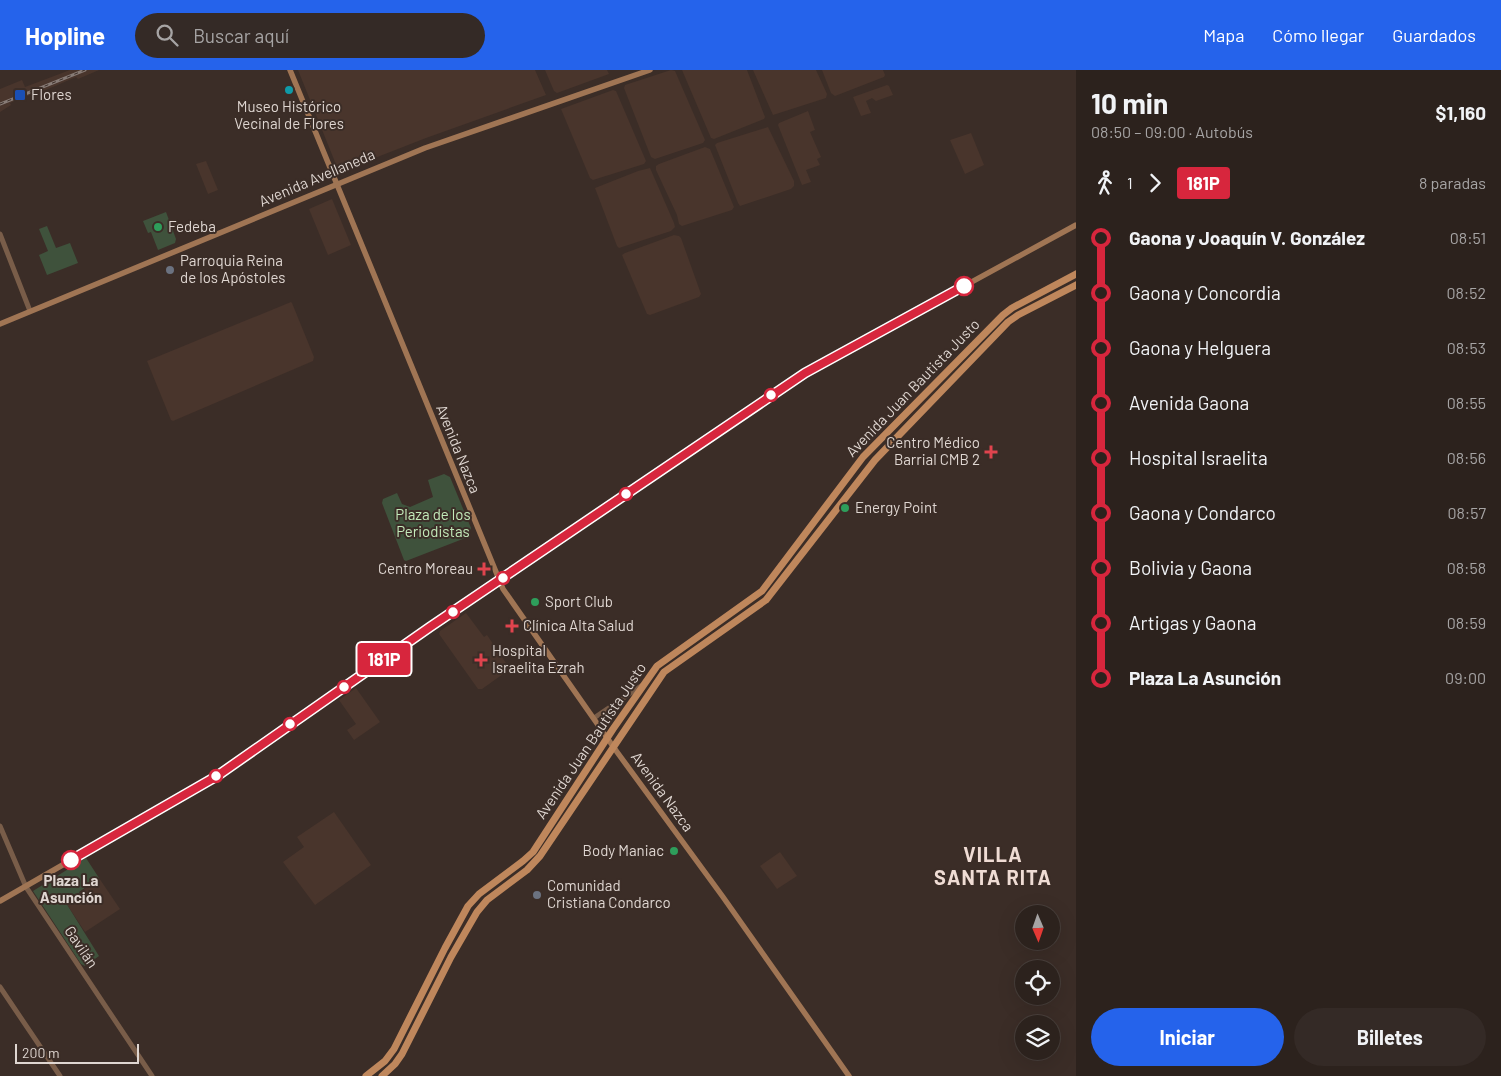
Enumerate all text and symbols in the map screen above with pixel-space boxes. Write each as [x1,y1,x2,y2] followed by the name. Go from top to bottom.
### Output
[135,13,485,58] search box
[25,21,105,50] text: Hopline
[153,21,181,49] icon: search
[193,24,289,47] text: Buscar aquí
[1203,24,1244,46] text: Mapa
[1272,24,1364,46] text: Cómo llegar
[1392,24,1476,46] text: Guardados
[283,84,295,96] marker: Museo Histórico Vecinal de Flores
[31,85,72,103] place label: Flores
[1091,86,1168,120] text: 10 min
[13,88,27,102] marker: Flores
[234,97,344,132] place label: Museo Histórico Vecinal de Flores
[1436,101,1486,124] text: $1,160
[1091,122,1253,141] text: 08:50 – 09:00 · Autobús
[256,145,377,210] street label: Avenida Avellaneda
[1091,169,1119,197] icon: walk
[1141,169,1169,197] icon: forward
[1187,172,1220,194] text: 181P
[1127,173,1133,192] text: 1
[1419,173,1486,192] text: 8 paradas
[168,217,216,235] place label: Fedeba
[152,221,164,233] marker: Fedeba
[1129,226,1365,249] text: Gaona y Joaquín V. González
[1450,228,1486,247] text: 08:51
[180,251,285,286] place label: Parroquia Reina de los Apóstoles
[164,264,176,276] marker: Parroquia Reina de los Apóstoles
[954,276,974,296] unlabelled marker
[1129,281,1281,304] text: Gaona y Concordia
[1446,283,1486,302] text: 08:52
[842,315,983,460] street label: Avenida Juan Bautista Justo
[1129,336,1271,359] text: Gaona y Helguera
[1447,338,1486,357] text: 08:53
[764,388,778,402] unlabelled marker
[1129,391,1249,414] text: Avenida Gaona
[1447,393,1486,412] text: 08:55
[433,402,485,496] street label: Avenida Nazca
[886,433,980,468] place label: Centro Médico Barrial CMB 2
[984,445,998,459] marker: Centro Médico Barrial CMB 2
[1129,446,1268,469] text: Hospital Israelita
[1447,448,1486,467] text: 08:56
[619,487,633,501] unlabelled marker
[855,498,937,516] place label: Energy Point
[1129,501,1276,524] text: Gaona y Condarco
[839,502,851,514] marker: Energy Point
[1447,503,1486,522] text: 08:57
[395,505,471,540] park label: Plaza de los Periodistas
[1129,556,1252,579] text: Bolivia y Gaona
[1447,558,1486,577] text: 08:58
[378,559,473,577] place label: Centro Moreau
[477,562,491,576] marker: Centro Moreau
[496,571,510,585] unlabelled marker
[545,592,613,610] place label: Sport Club
[529,596,541,608] marker: Sport Club
[446,605,460,619] unlabelled marker
[1129,611,1256,634] text: Artigas y Gaona
[1447,613,1486,632] text: 08:59
[523,616,634,634] place label: Clínica Alta Salud
[505,619,519,633] marker: Clínica Alta Salud
[492,641,585,676] place label: Hospital Israelita Ezrah
[349,643,419,675] line badge: 181P
[367,648,401,670] text: 181P
[474,653,488,667] marker: Hospital Israelita Ezrah
[531,659,649,822] street label: Avenida Juan Bautista Justo
[1129,666,1281,689] text: Plaza La Asunción
[1445,668,1486,687] text: 09:00
[337,680,351,694] unlabelled marker
[283,717,297,731] unlabelled marker
[628,748,698,835] street label: Avenida Nazca
[209,769,223,783] unlabelled marker
[583,841,664,859] place label: Body Maniac
[934,842,1052,889] district label: VILLA SANTA RITA
[668,845,680,857] marker: Body Maniac
[61,850,81,870] marker: Plaza La Asunción
[40,871,102,906] place label: Plaza La Asunción
[547,876,671,911] place label: Comunidad Cristiana Condarco
[531,889,543,901] marker: Comunidad Cristiana Condarco
[1015,905,1060,950] north arrow
[1015,905,1060,1060] map controls
[61,922,102,971] street label: Gavilán
[1015,960,1060,1005] button: locate
[1091,1008,1284,1066] button: Iniciar
[1294,1008,1486,1066] button: Billetes
[1015,1015,1060,1060] button: layers
[15,1041,139,1064] scale bar
[22,1044,60,1061] text: 200 m

